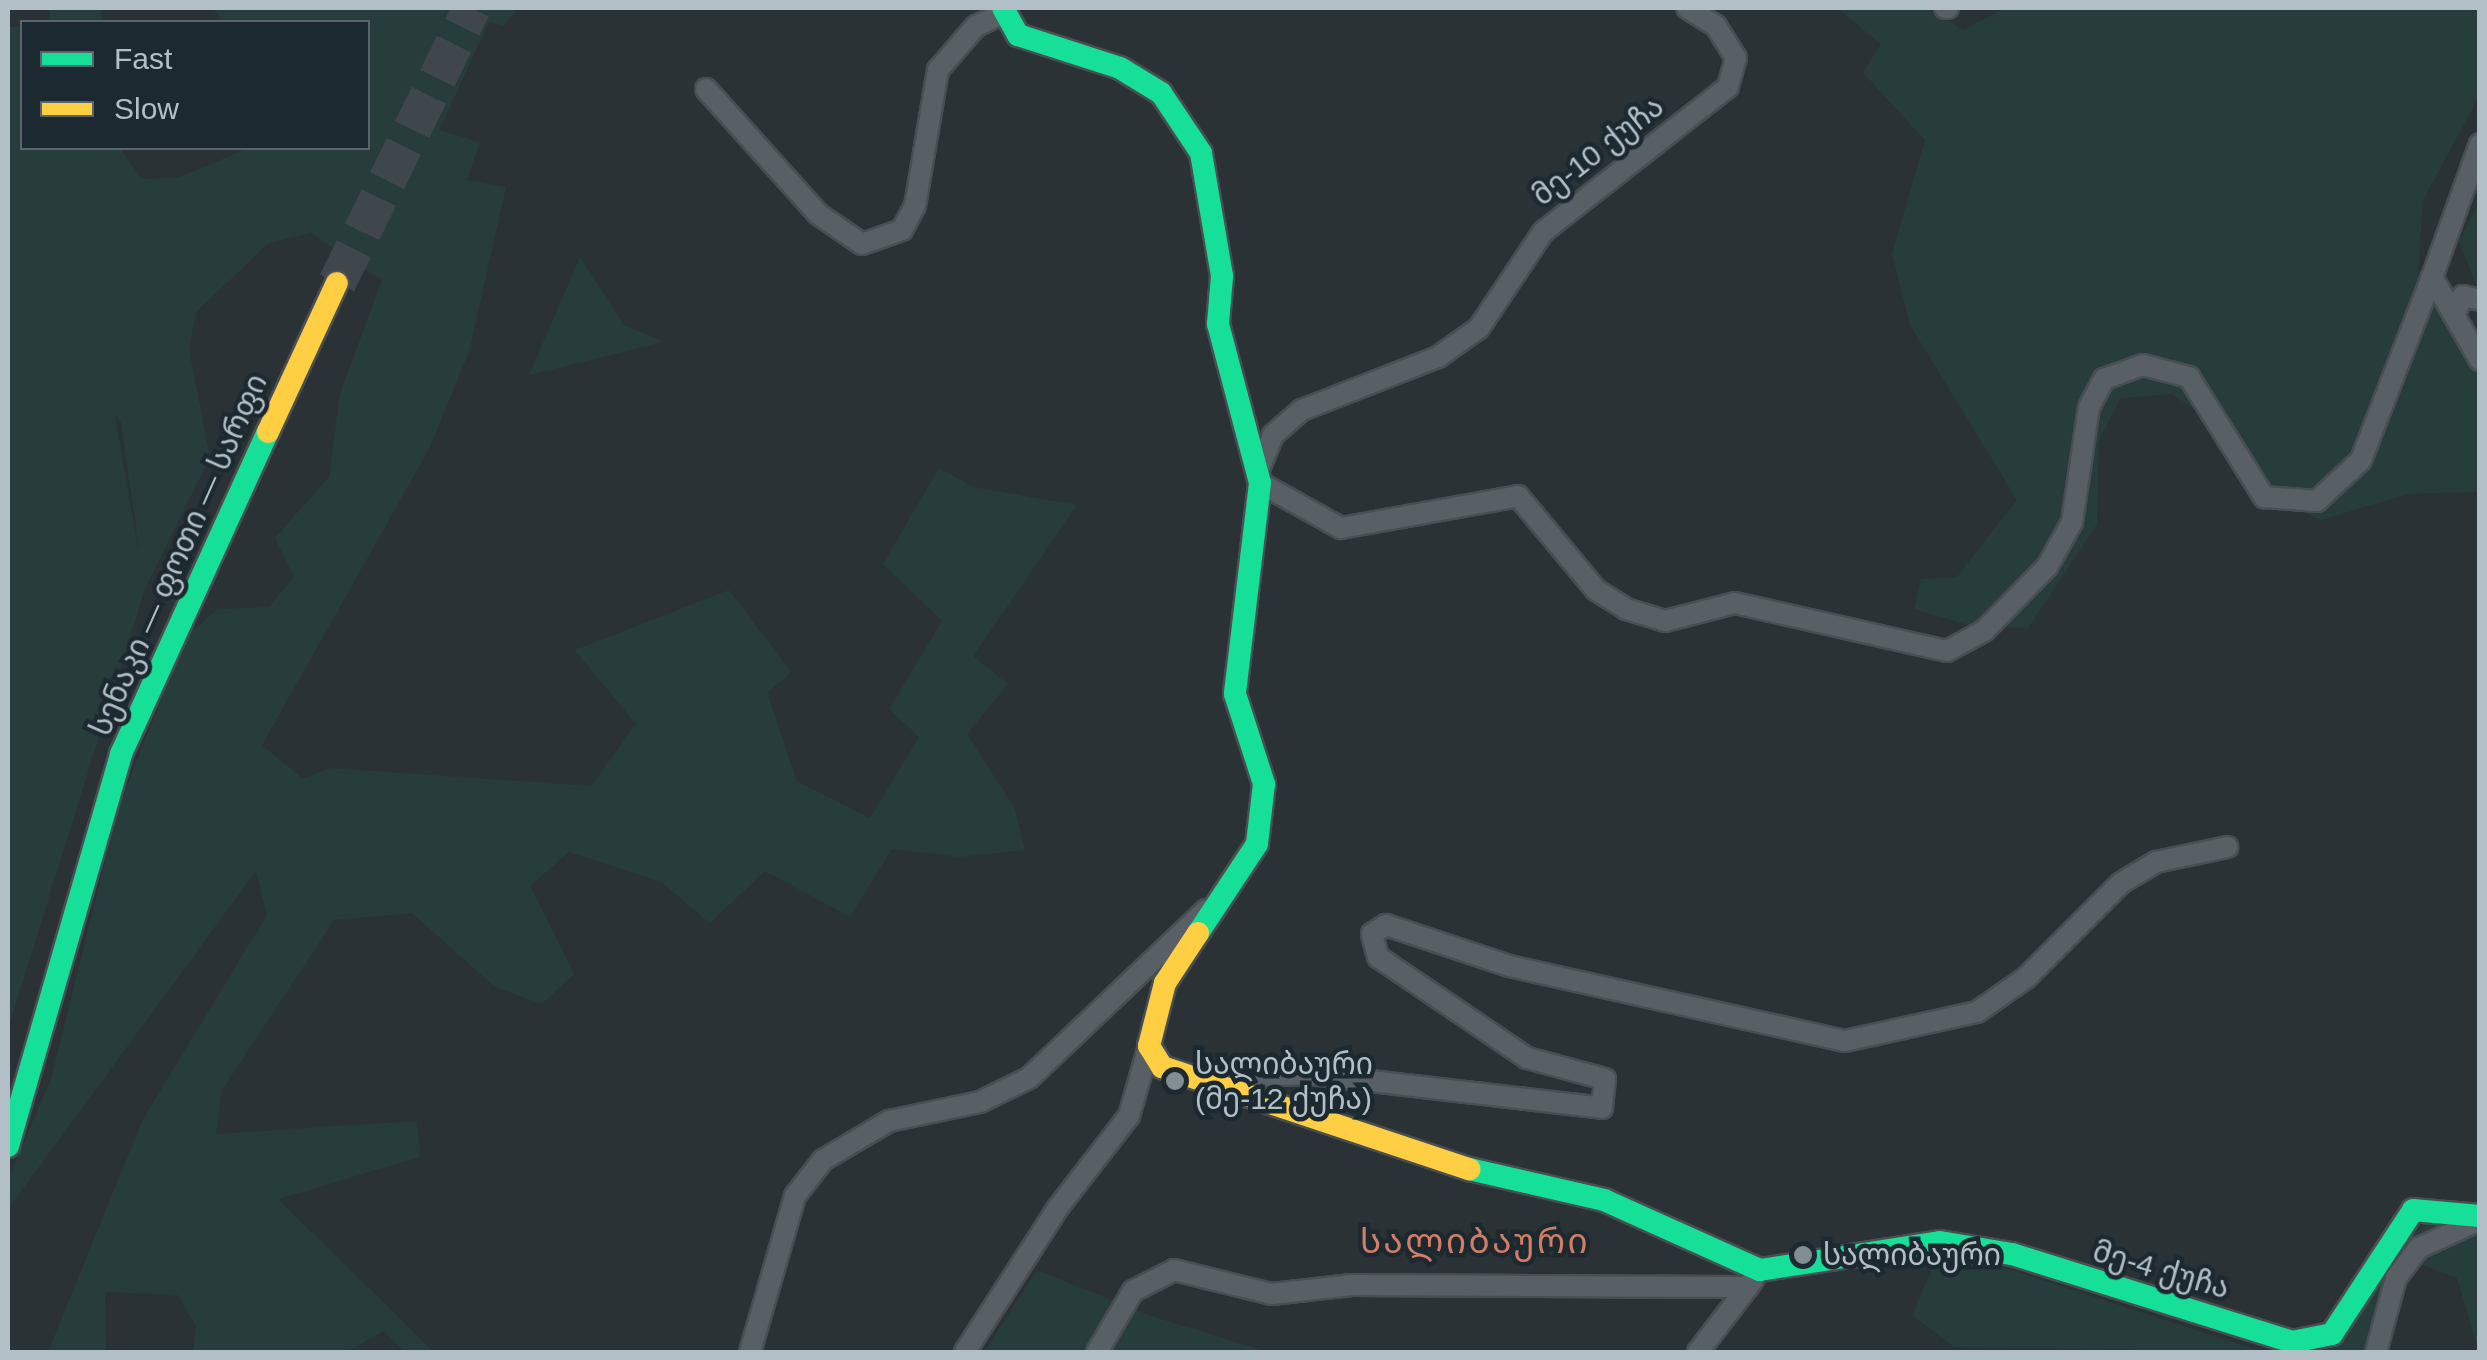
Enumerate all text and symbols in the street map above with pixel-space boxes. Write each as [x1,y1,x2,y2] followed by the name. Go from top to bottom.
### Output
[20,20,370,150] legend
[114,42,172,75] text: Fast
[1525,88,1671,214] street label: მე-10 ქუჩა
[114,92,179,125] text: Slow
[83,369,275,741] street label: სენაკი — ფოთი — სარფი
[1195,1046,1373,1116] place label: სალიბაური (მე-12 ქუჩა)
[1164,1070,1186,1092] marker: სალიბაური (მე-12 ქუჩა)
[1360,1220,1590,1262] district label: სალიბაური
[2089,1233,2233,1307] street label: მე-4 ქუჩა
[1823,1237,2001,1273] place label: სალიბაური
[1792,1244,1814,1266] marker: სალიბაური

